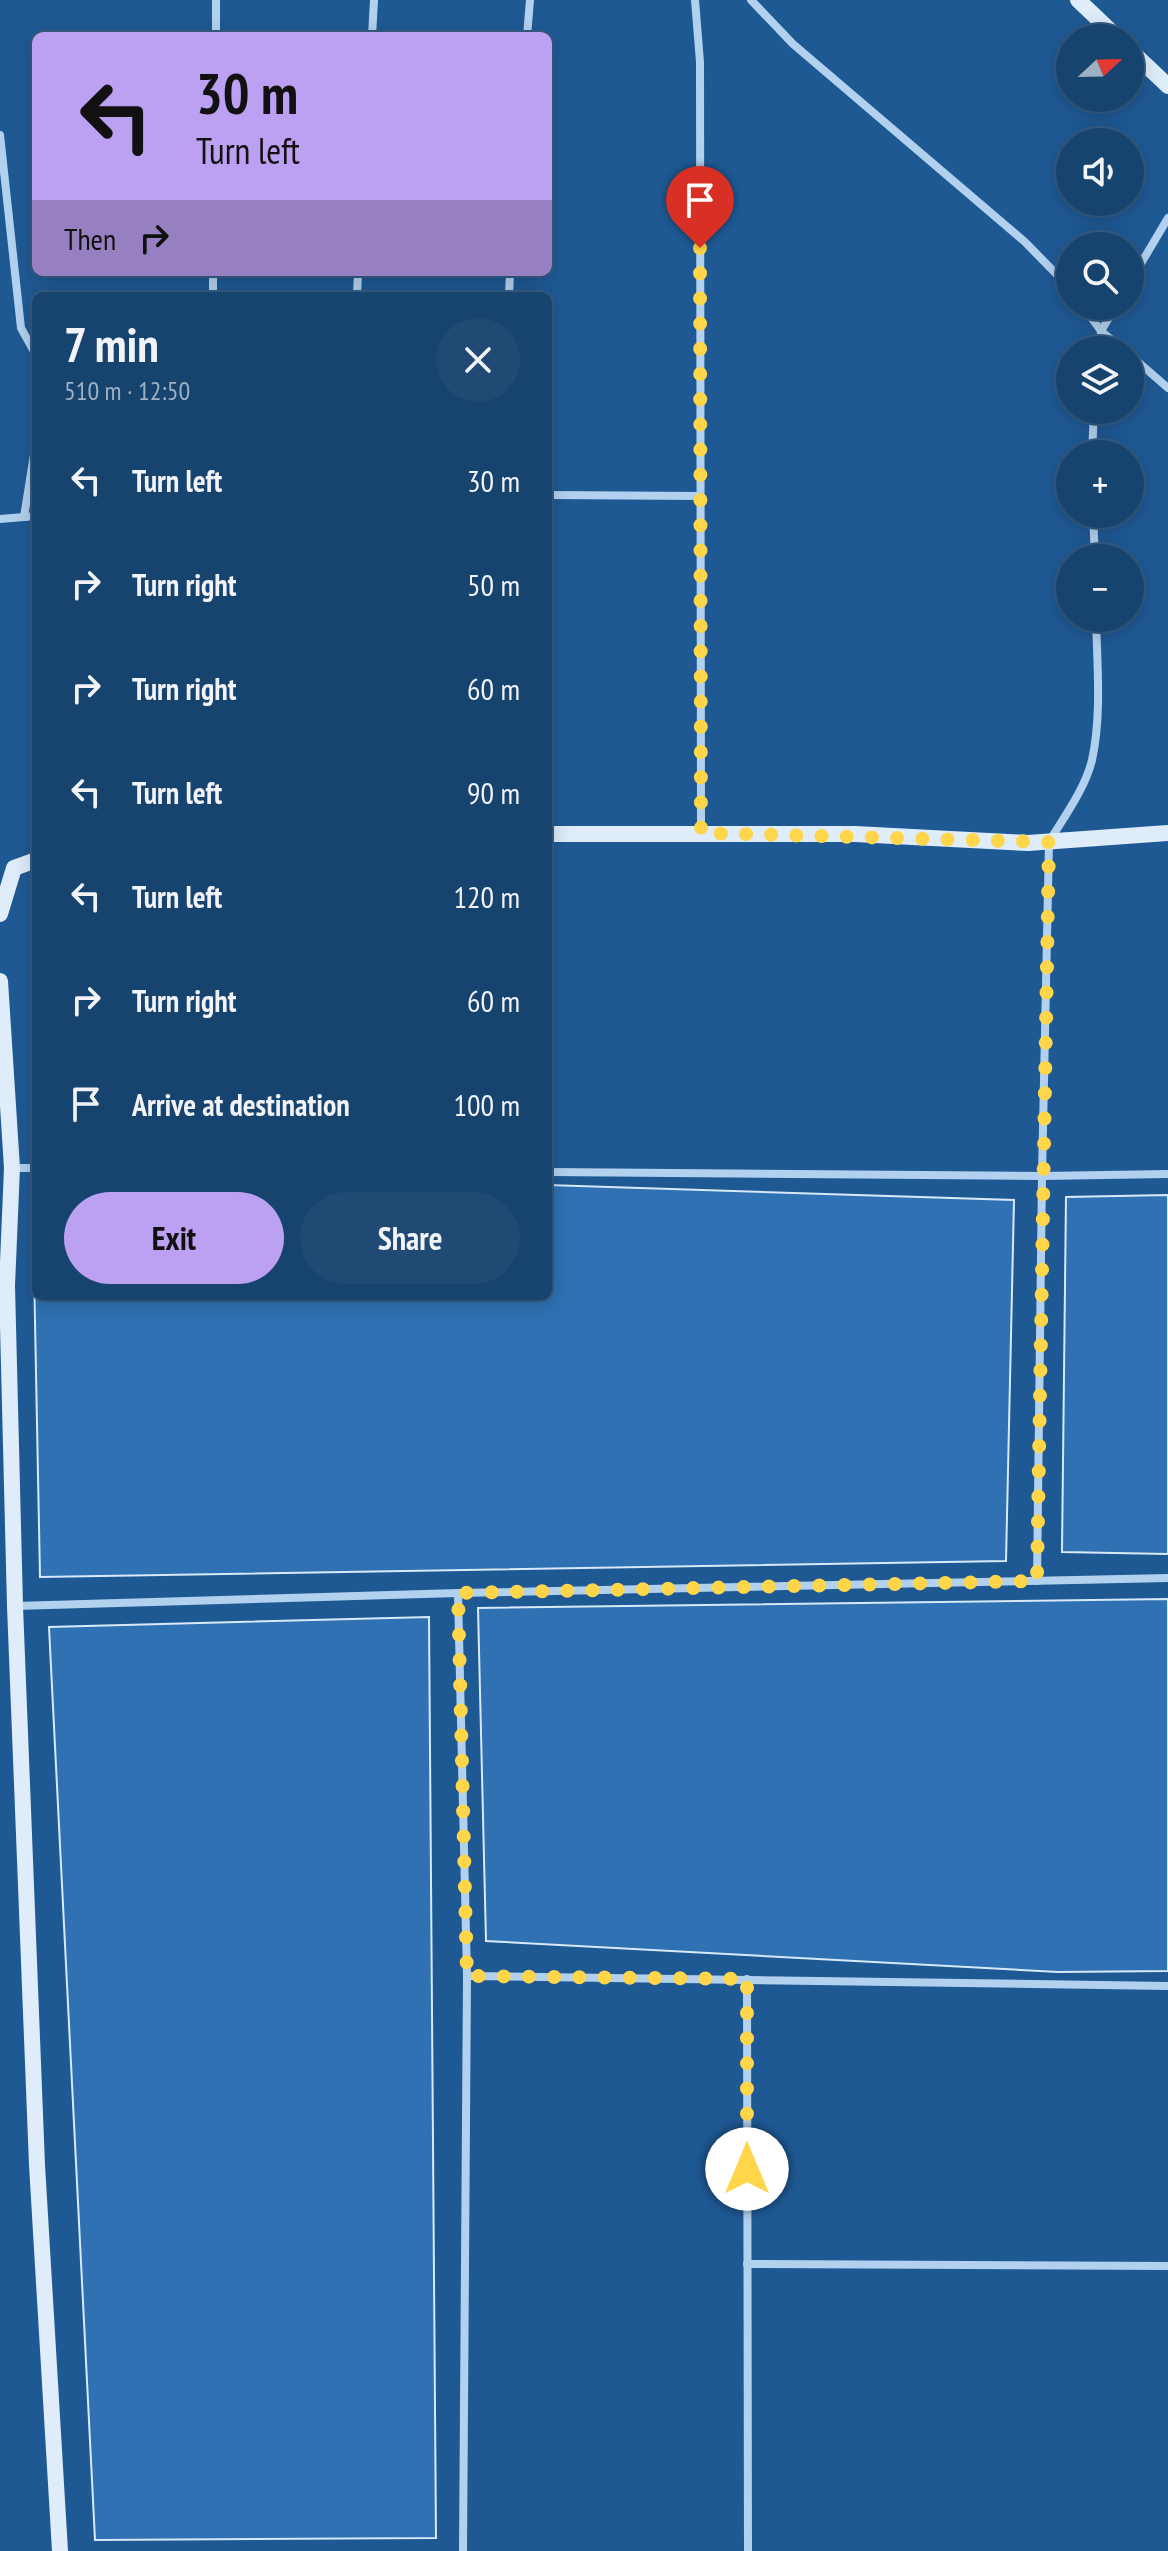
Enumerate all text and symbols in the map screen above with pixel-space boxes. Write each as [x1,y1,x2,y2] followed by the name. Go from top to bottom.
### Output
[1056,24,1144,112] north arrow
[1056,24,1144,632] map controls
[196,57,298,129] text: 30 m
[64,64,168,168] icon: left
[196,127,300,174] text: Turn left
[1056,128,1144,216] button: sound
[666,166,734,248] pin
[678,178,722,222] icon: arrive
[132,216,176,260] icon: right
[64,219,116,258] text: Then
[1056,232,1144,320] button: search
[64,313,159,375] text: 7 min
[436,318,520,402] button: close
[1056,336,1144,424] button: layers
[64,374,190,407] text: 510 m · 12:50
[1056,440,1144,528] button: +
[64,458,108,502] icon: left
[132,461,222,500] text: Turn left
[467,461,520,500] text: 30 m
[1056,544,1144,632] button: −
[64,562,108,606] icon: right
[132,565,236,604] text: Turn right
[467,565,520,604] text: 50 m
[64,666,108,710] icon: right
[132,669,236,708] text: Turn right
[467,669,520,708] text: 60 m
[64,770,108,814] icon: left
[132,773,222,812] text: Turn left
[467,773,520,812] text: 90 m
[64,874,108,918] icon: left
[132,877,222,916] text: Turn left
[454,877,520,916] text: 120 m
[64,978,108,1022] icon: right
[132,981,236,1020] text: Turn right
[467,981,520,1020] text: 60 m
[64,1082,108,1126] icon: arrive
[132,1085,350,1124] text: Arrive at destination
[454,1085,520,1124] text: 100 m
[64,1192,284,1284] button: Exit
[300,1192,520,1284] button: Share
[705,2127,789,2211] position arrow

